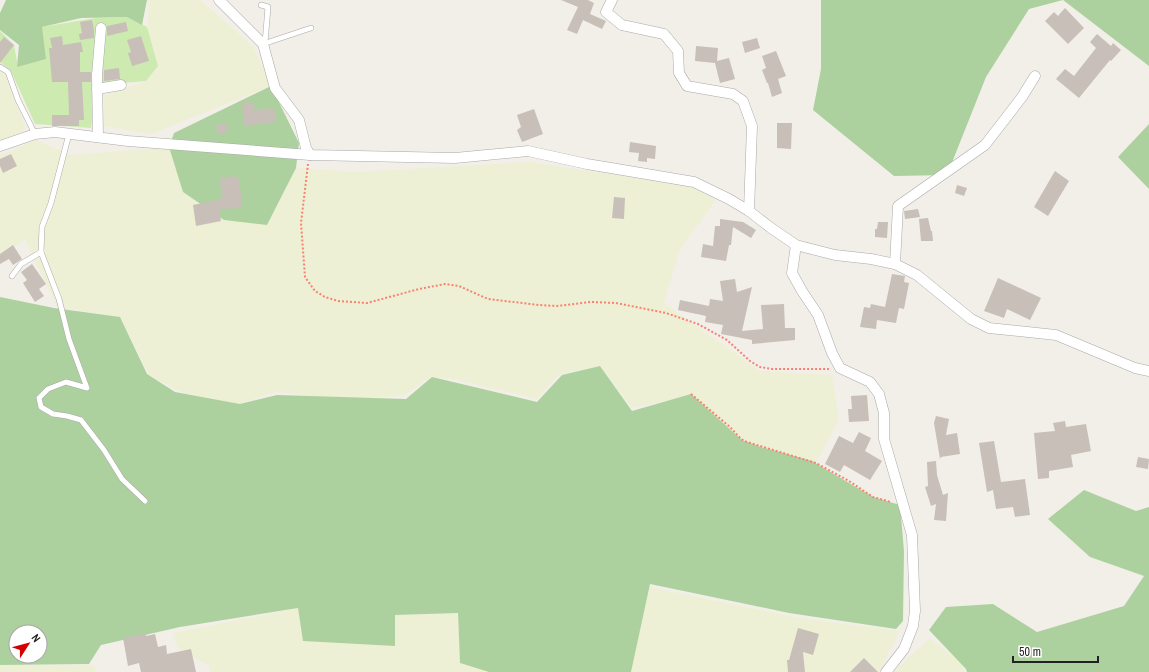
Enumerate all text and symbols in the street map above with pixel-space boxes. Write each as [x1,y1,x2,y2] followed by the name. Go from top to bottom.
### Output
[8,624,48,664] north arrow
[29,631,44,645] text: N
[1013,638,1098,664] scale bar
[1019,644,1041,660] text: 50 m

